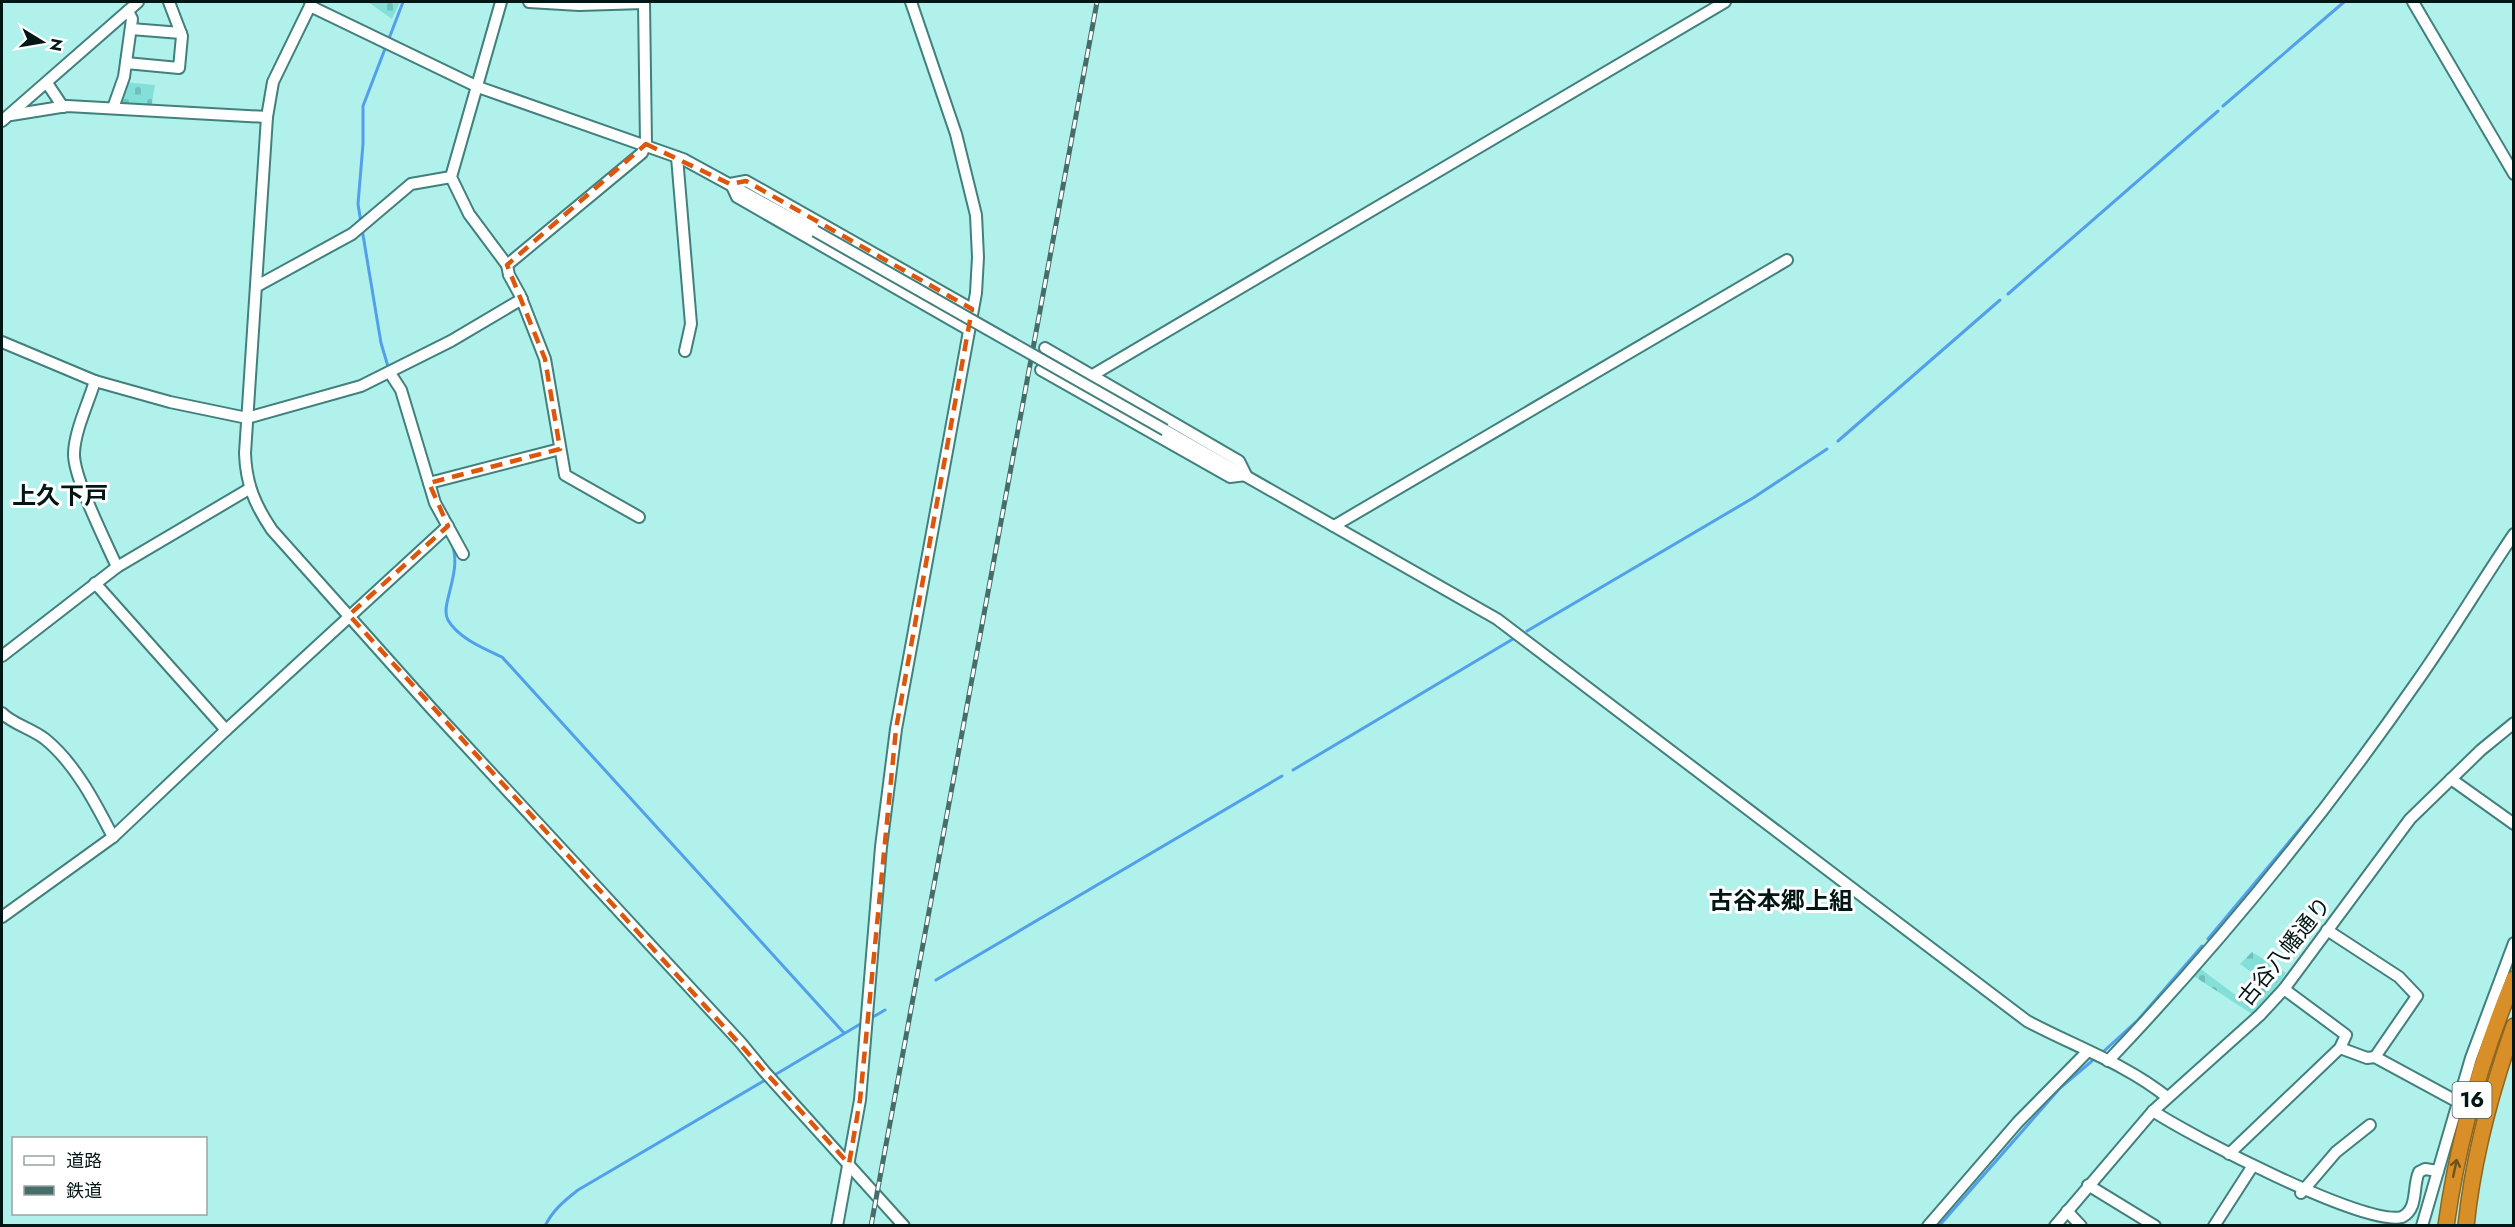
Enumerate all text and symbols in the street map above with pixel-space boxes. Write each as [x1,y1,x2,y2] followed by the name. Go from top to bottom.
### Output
[12,12,72,72] north arrow
[44,36,69,53] text: N
[12,478,108,513] district label: 上久下戸
[1709,883,1853,918] district label: 古谷本郷上組
[2230,890,2338,1012] street label: 古谷八幡通り
[2452,1082,2492,1118] road number: 16
[12,1137,207,1215] legend
[66,1148,102,1174] text: 道路
[2450,1159,2462,1178] one-way arrow
[66,1178,102,1204] text: 鉄道

